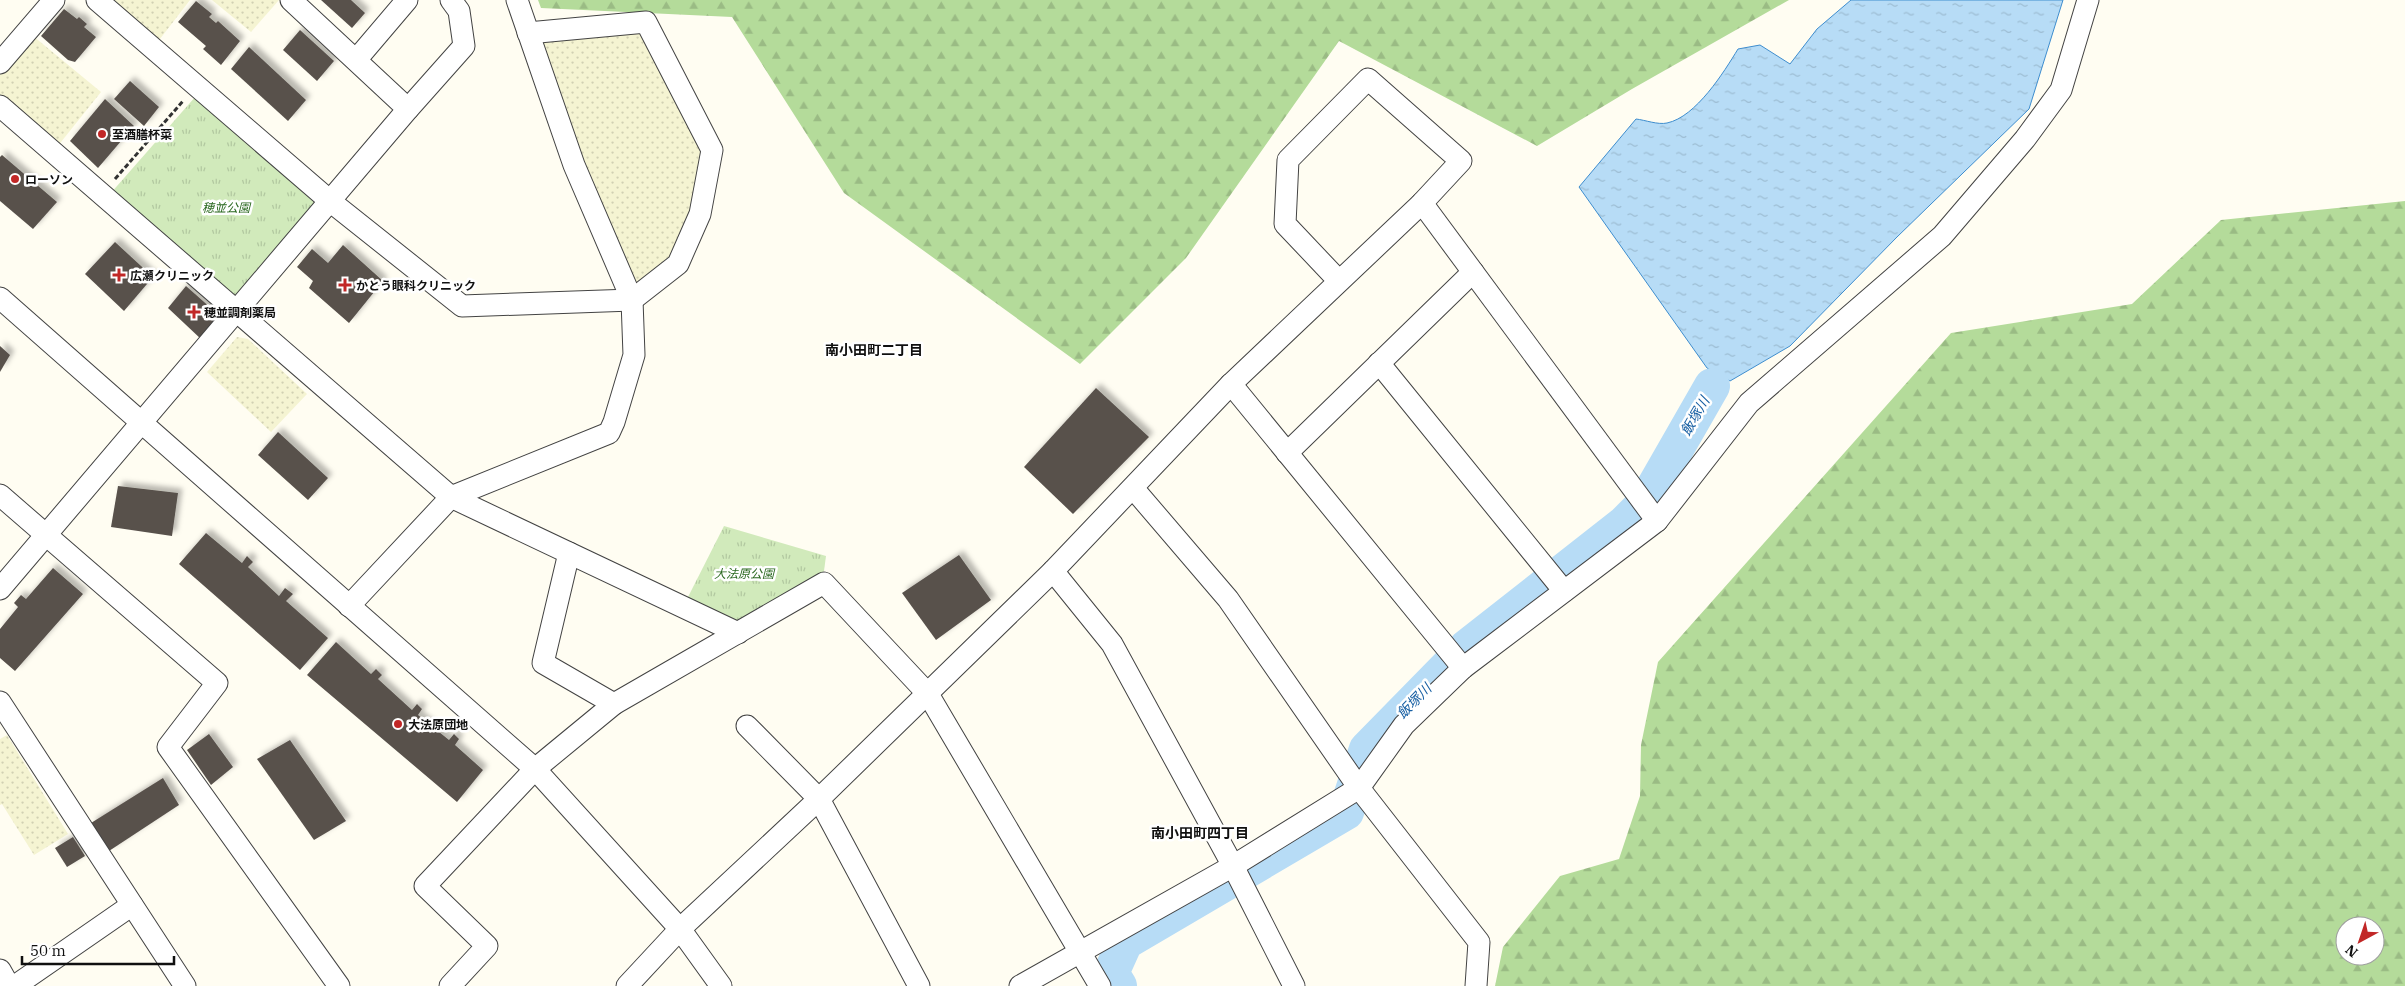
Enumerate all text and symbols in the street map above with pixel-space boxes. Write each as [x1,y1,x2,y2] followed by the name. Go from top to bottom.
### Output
[112,127,172,142] place label: 至酒膳杯菜
[96,128,108,140] marker: 至酒膳杯菜
[25,172,73,187] place label: ローソン
[9,173,21,185] marker: ローソン
[202,200,252,215] park label: 穂並公園
[112,268,126,282] marker: 広瀬クリニック
[130,268,214,283] place label: 広瀬クリニック
[338,278,352,292] marker: かとう眼科クリニック
[356,278,476,293] place label: かとう眼科クリニック
[204,305,276,320] place label: 穂並調剤薬局
[188,306,200,318] marker: 穂並調剤薬局
[825,341,923,359] district label: 南小田町二丁目
[1677,392,1714,439] water label: 飯塚川
[714,566,776,581] park label: 大法原公園
[1393,678,1436,722] water label: 飯塚川
[408,717,468,732] place label: 大法原団地
[392,718,404,730] marker: 大法原団地
[1151,824,1249,842] district label: 南小田町四丁目
[2335,916,2385,966] north arrow
[22,934,175,966] scale bar
[30,941,66,960] text: 50 m
[2342,941,2362,961] text: N

